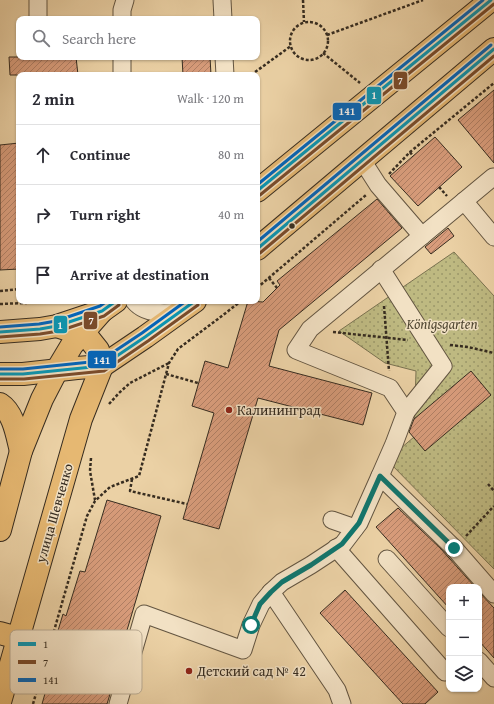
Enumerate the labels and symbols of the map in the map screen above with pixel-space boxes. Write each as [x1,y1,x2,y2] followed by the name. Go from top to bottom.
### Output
[393,71,408,90] line badge: 7
[397,72,403,88] text: 7
[366,86,382,105] line badge: 1
[371,87,377,103] text: 1
[332,102,362,121] line badge: 141
[338,103,356,119] text: 141
[287,221,297,231] unlabelled marker
[83,311,98,330] line badge: 7
[88,312,94,328] text: 7
[406,314,477,334] park label: Königsgarten
[53,315,68,334] line badge: 1
[57,317,63,333] text: 1
[87,350,117,369] line badge: 141
[93,352,111,368] text: 141
[237,400,321,420] place label: Калининград
[224,405,234,415] marker: Калининград
[30,461,78,566] street label: улица Шевченко
[445,539,463,557] route end
[242,616,260,634] route start
[10,630,142,694] legend
[43,636,48,652] text: 1
[43,654,48,670] text: 7
[196,661,306,681] place label: Детский сад № 42
[184,666,194,676] marker: Детский сад № 42
[43,672,59,688] text: 141

